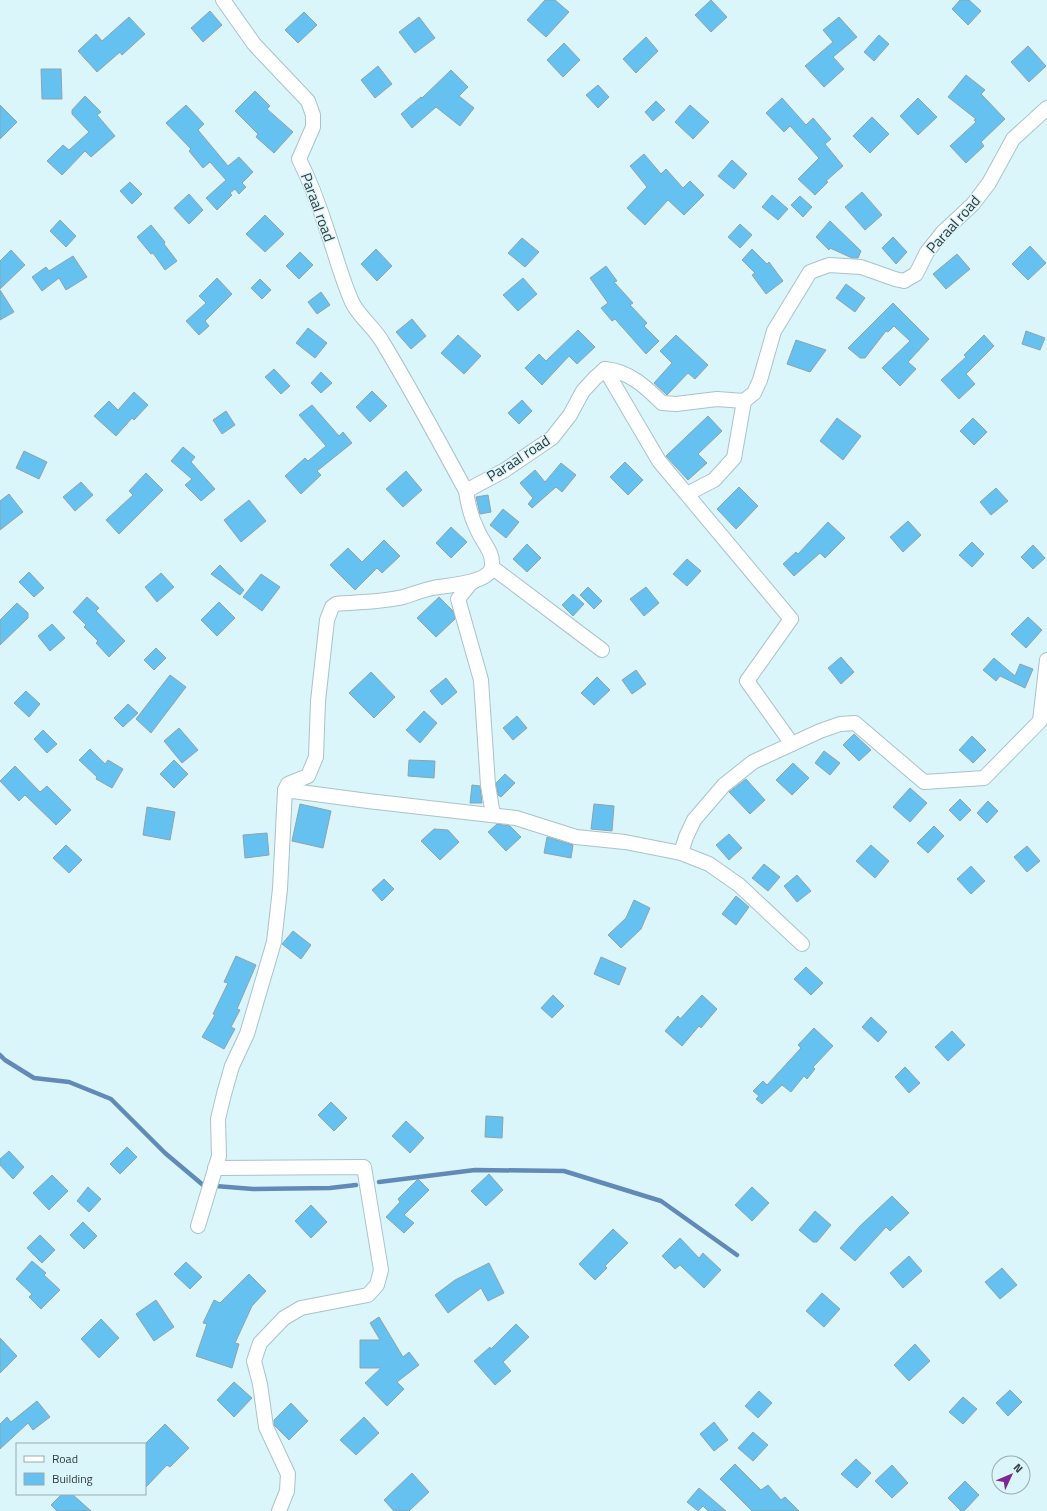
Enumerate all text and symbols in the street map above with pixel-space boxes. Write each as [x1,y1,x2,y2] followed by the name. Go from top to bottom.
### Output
[295,169,341,245] street label: Paraal road
[920,190,986,258] street label: Paraal road
[482,429,554,487] street label: Paraal road
[16,1443,146,1495] legend
[52,1449,78,1468] text: Road
[991,1455,1031,1495] north arrow
[1010,1460,1027,1476] text: N
[52,1469,93,1488] text: Building

